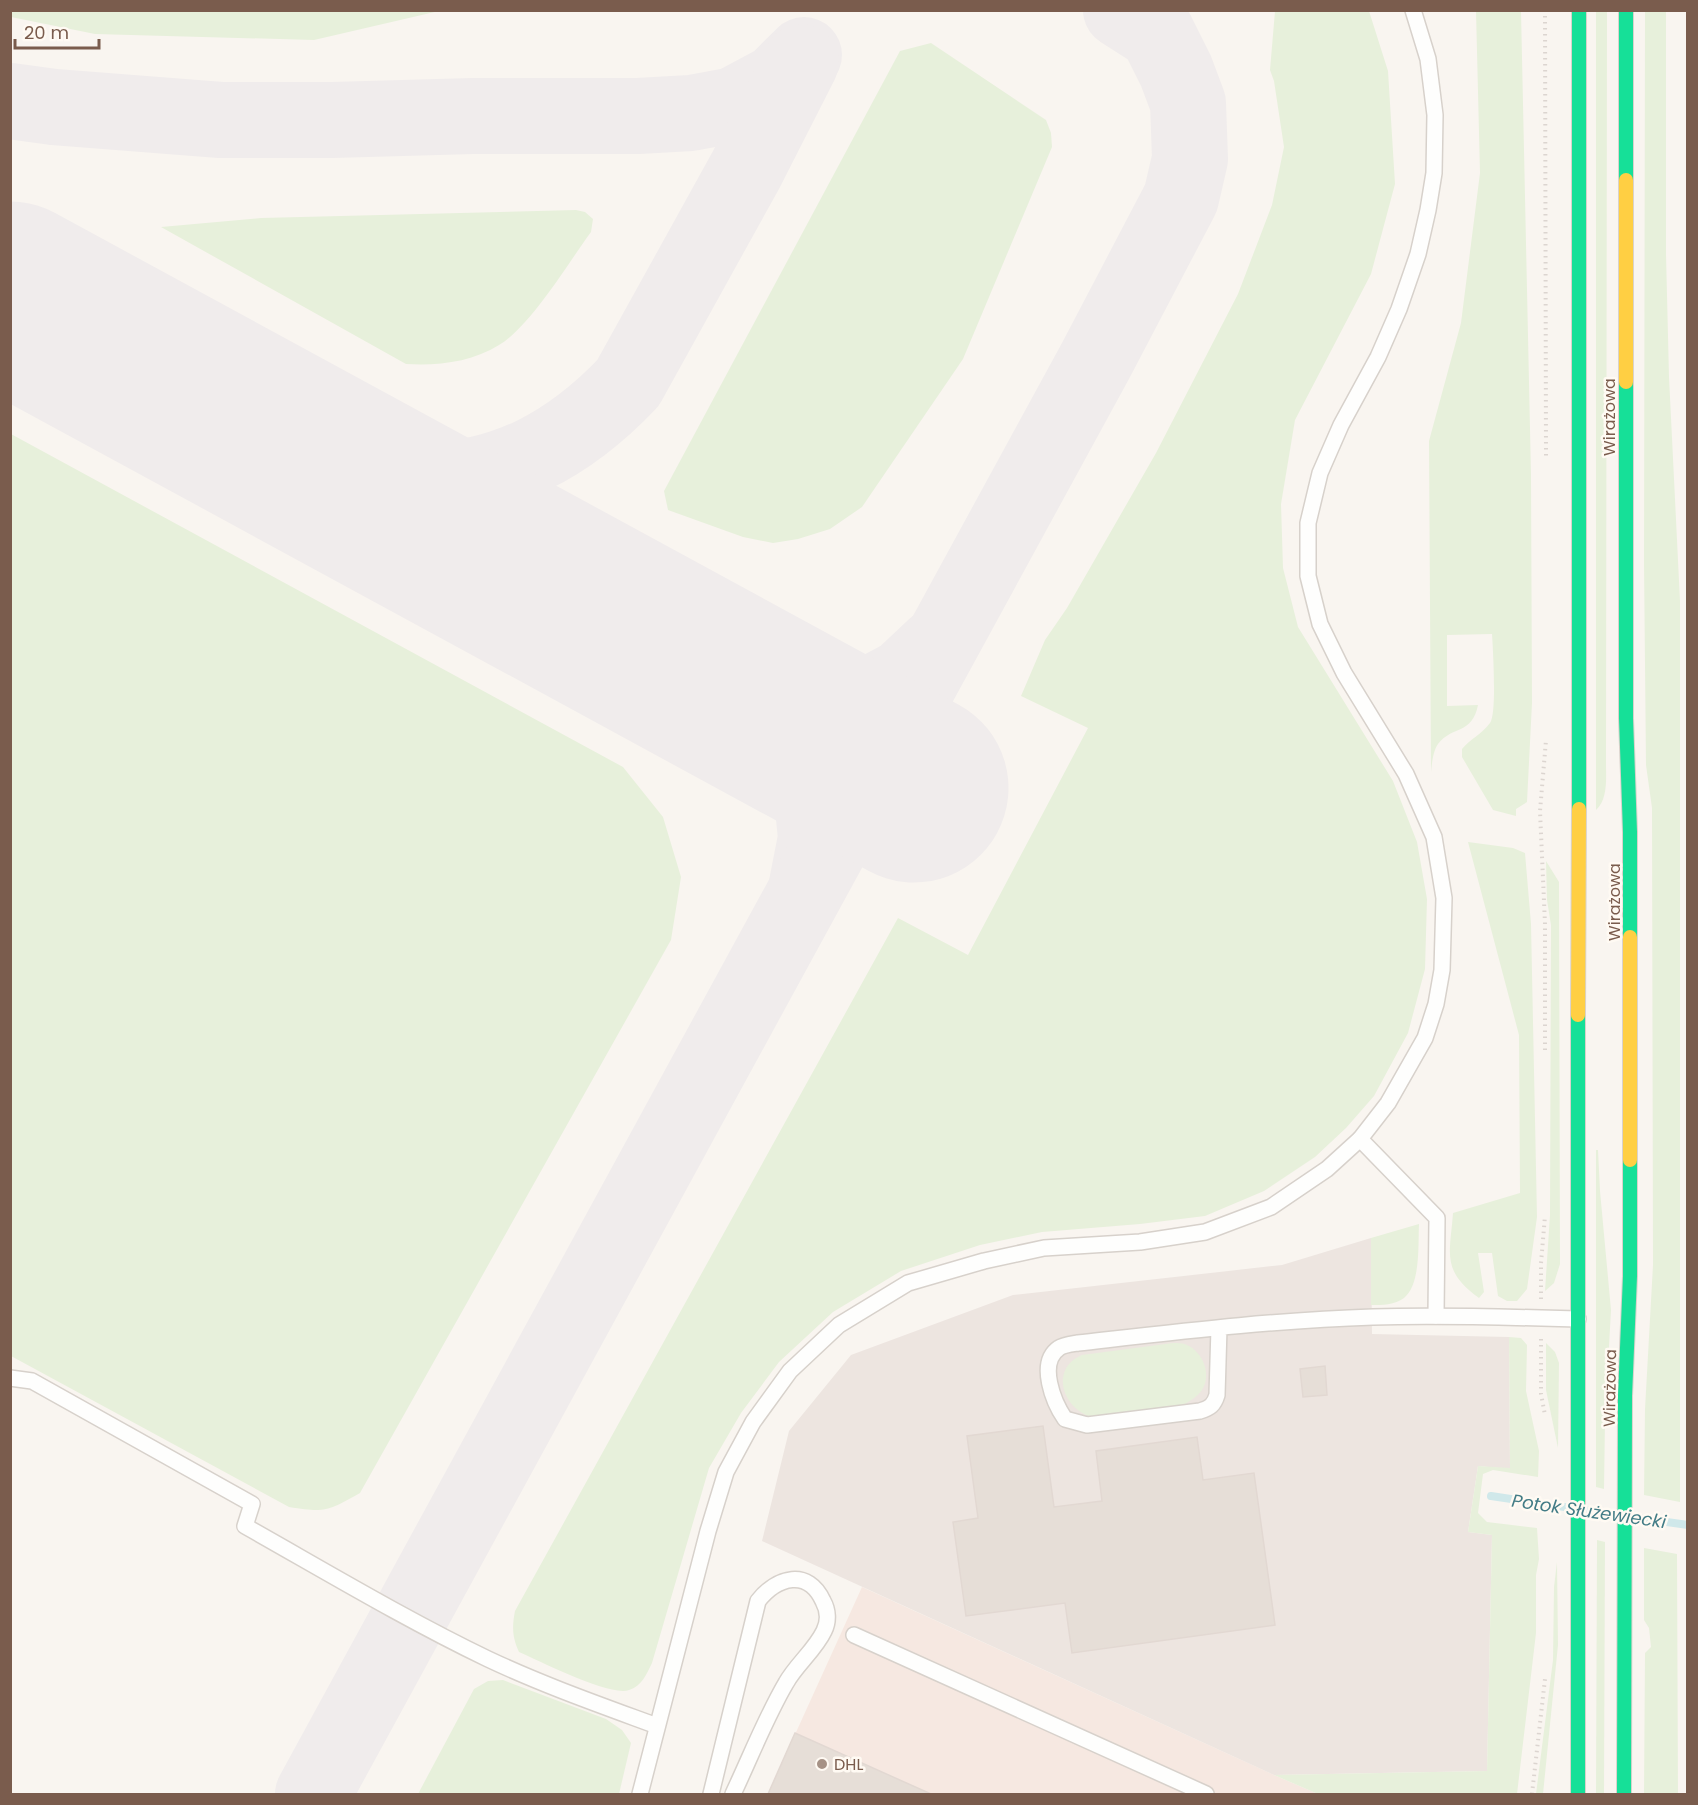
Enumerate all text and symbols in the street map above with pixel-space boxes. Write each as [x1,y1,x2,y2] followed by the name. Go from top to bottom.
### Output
[15,12,99,50] scale bar
[24,20,69,45] text: 20 m
[1598,378,1621,456] street label: Wirażowa
[1603,863,1626,941] street label: Wirażowa
[1598,1349,1622,1427] street label: Wirażowa
[1510,1488,1668,1534] water label: Potok Służewiecki
[834,1753,863,1776] place label: DHL
[815,1757,829,1771] marker: DHL

